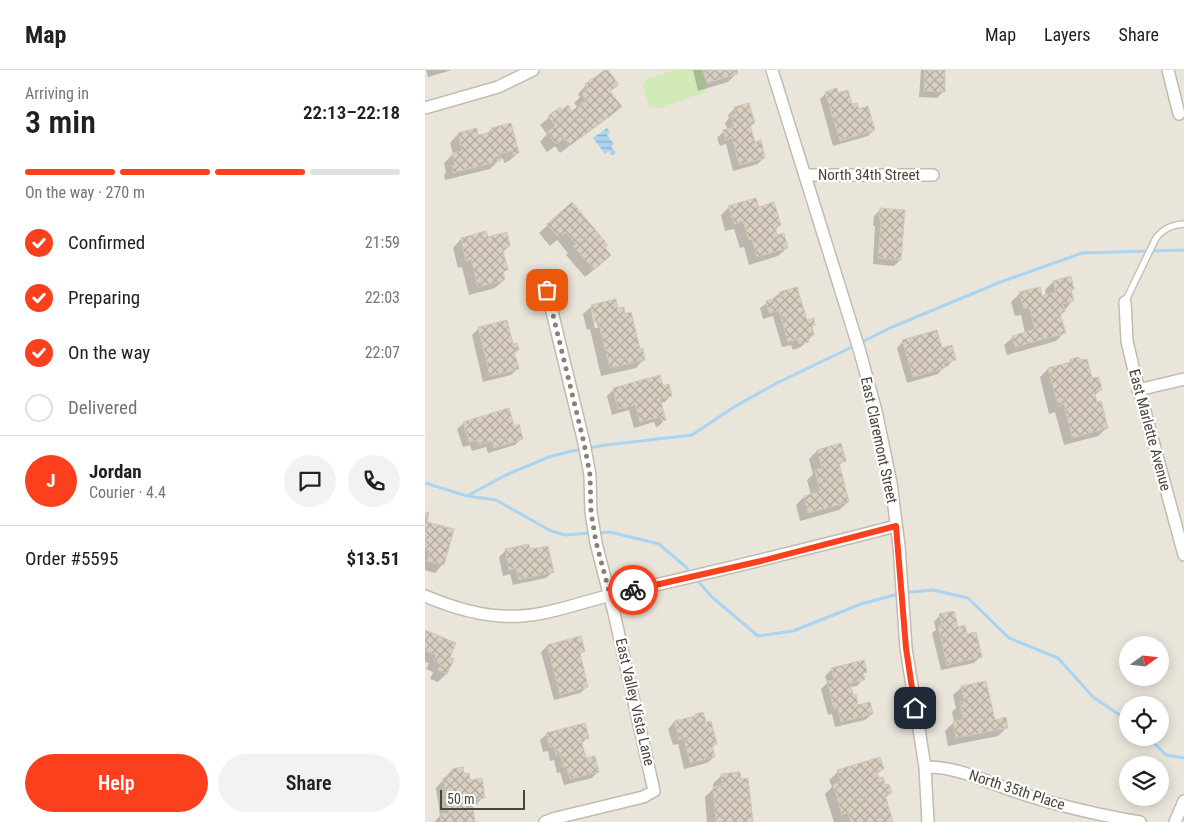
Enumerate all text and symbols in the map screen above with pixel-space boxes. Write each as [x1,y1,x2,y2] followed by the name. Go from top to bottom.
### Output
[25,21,66,49] text: Map
[985,24,1016,45] text: Map
[1044,24,1091,45] text: Layers
[1119,24,1159,45] text: Share
[25,84,89,103] text: Arriving in
[303,101,400,124] text: 22:13–22:18
[25,103,96,141] text: 3 min
[818,166,920,184] street label: North 34th Street
[25,183,145,202] text: On the way · 270 m
[25,229,53,257] icon: check
[68,231,145,254] text: Confirmed
[365,233,400,252] text: 21:59
[526,269,568,311] pin
[533,276,561,304] icon: bag
[25,284,53,312] icon: check
[68,286,140,309] text: Preparing
[365,288,400,307] text: 22:03
[25,339,53,367] icon: check
[68,341,150,364] text: On the way
[365,343,400,362] text: 22:07
[1125,367,1175,493] street label: East Marlette Avenue
[857,375,901,505] street label: East Claremont Street
[68,396,137,419] text: Delivered
[284,455,336,507] button: chat
[348,455,400,507] button: phone
[89,460,142,483] text: Jordan
[46,469,56,492] text: J
[89,483,166,502] text: Courier · 4.4
[25,547,118,570] text: Order #5595
[346,547,400,570] text: $13.51
[608,565,658,615] courier
[619,576,647,604] icon: bike
[612,636,658,768] street label: East Valley Vista Lane
[1119,636,1169,686] north arrow
[1119,636,1169,806] map controls
[894,687,936,729] pin
[901,694,929,722] icon: home
[1119,696,1169,746] button: locate
[25,754,208,812] button: Help
[218,754,400,812] button: Share
[1119,756,1169,806] button: layers
[967,766,1067,814] street label: North 35th Place
[440,787,525,810] scale bar
[447,791,475,807] text: 50 m

